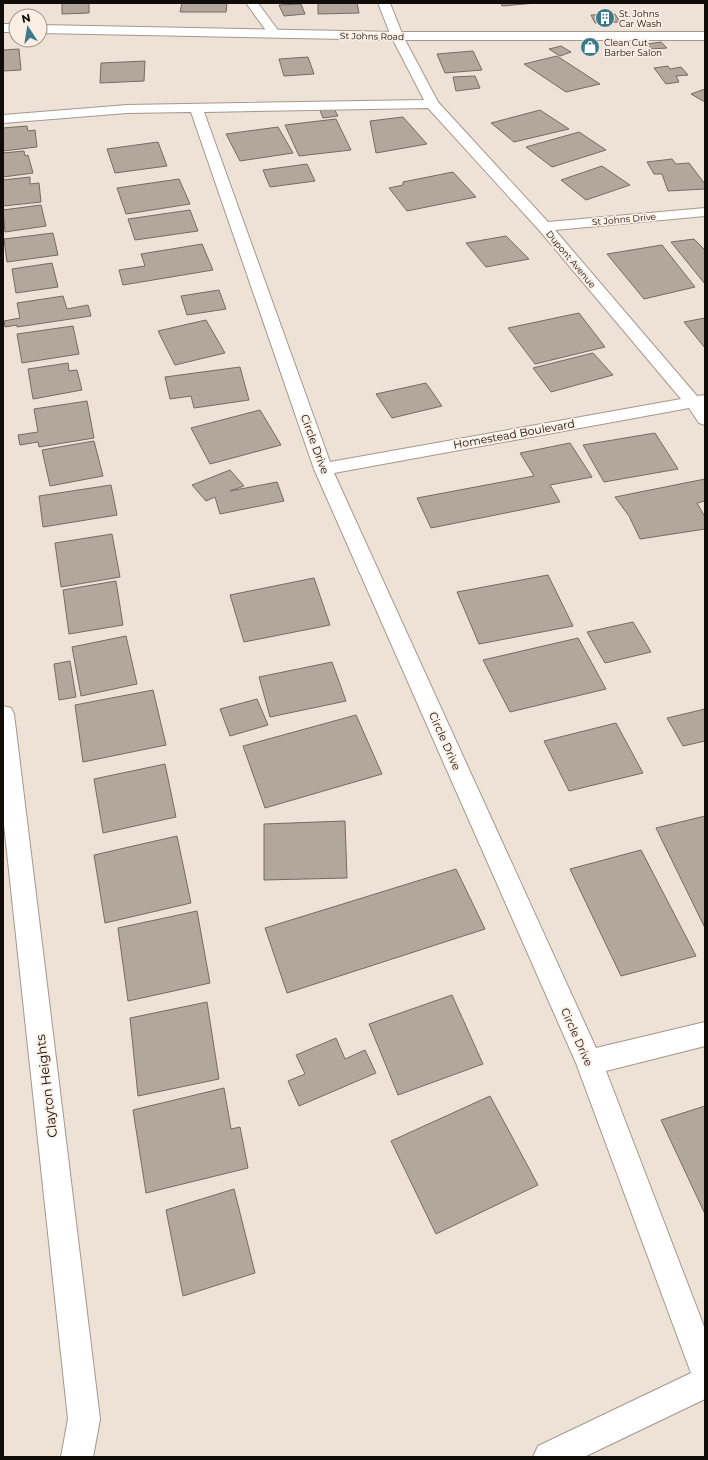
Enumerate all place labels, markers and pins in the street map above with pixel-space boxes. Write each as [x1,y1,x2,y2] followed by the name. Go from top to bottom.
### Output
[594,7,616,29] building icon: St. Johns Car Wash
[619,8,662,29] place label: St. Johns Car Wash
[579,36,601,58] shop icon: Clean Cut Barber Salon
[604,37,662,58] place label: Clean Cut Barber Salon

